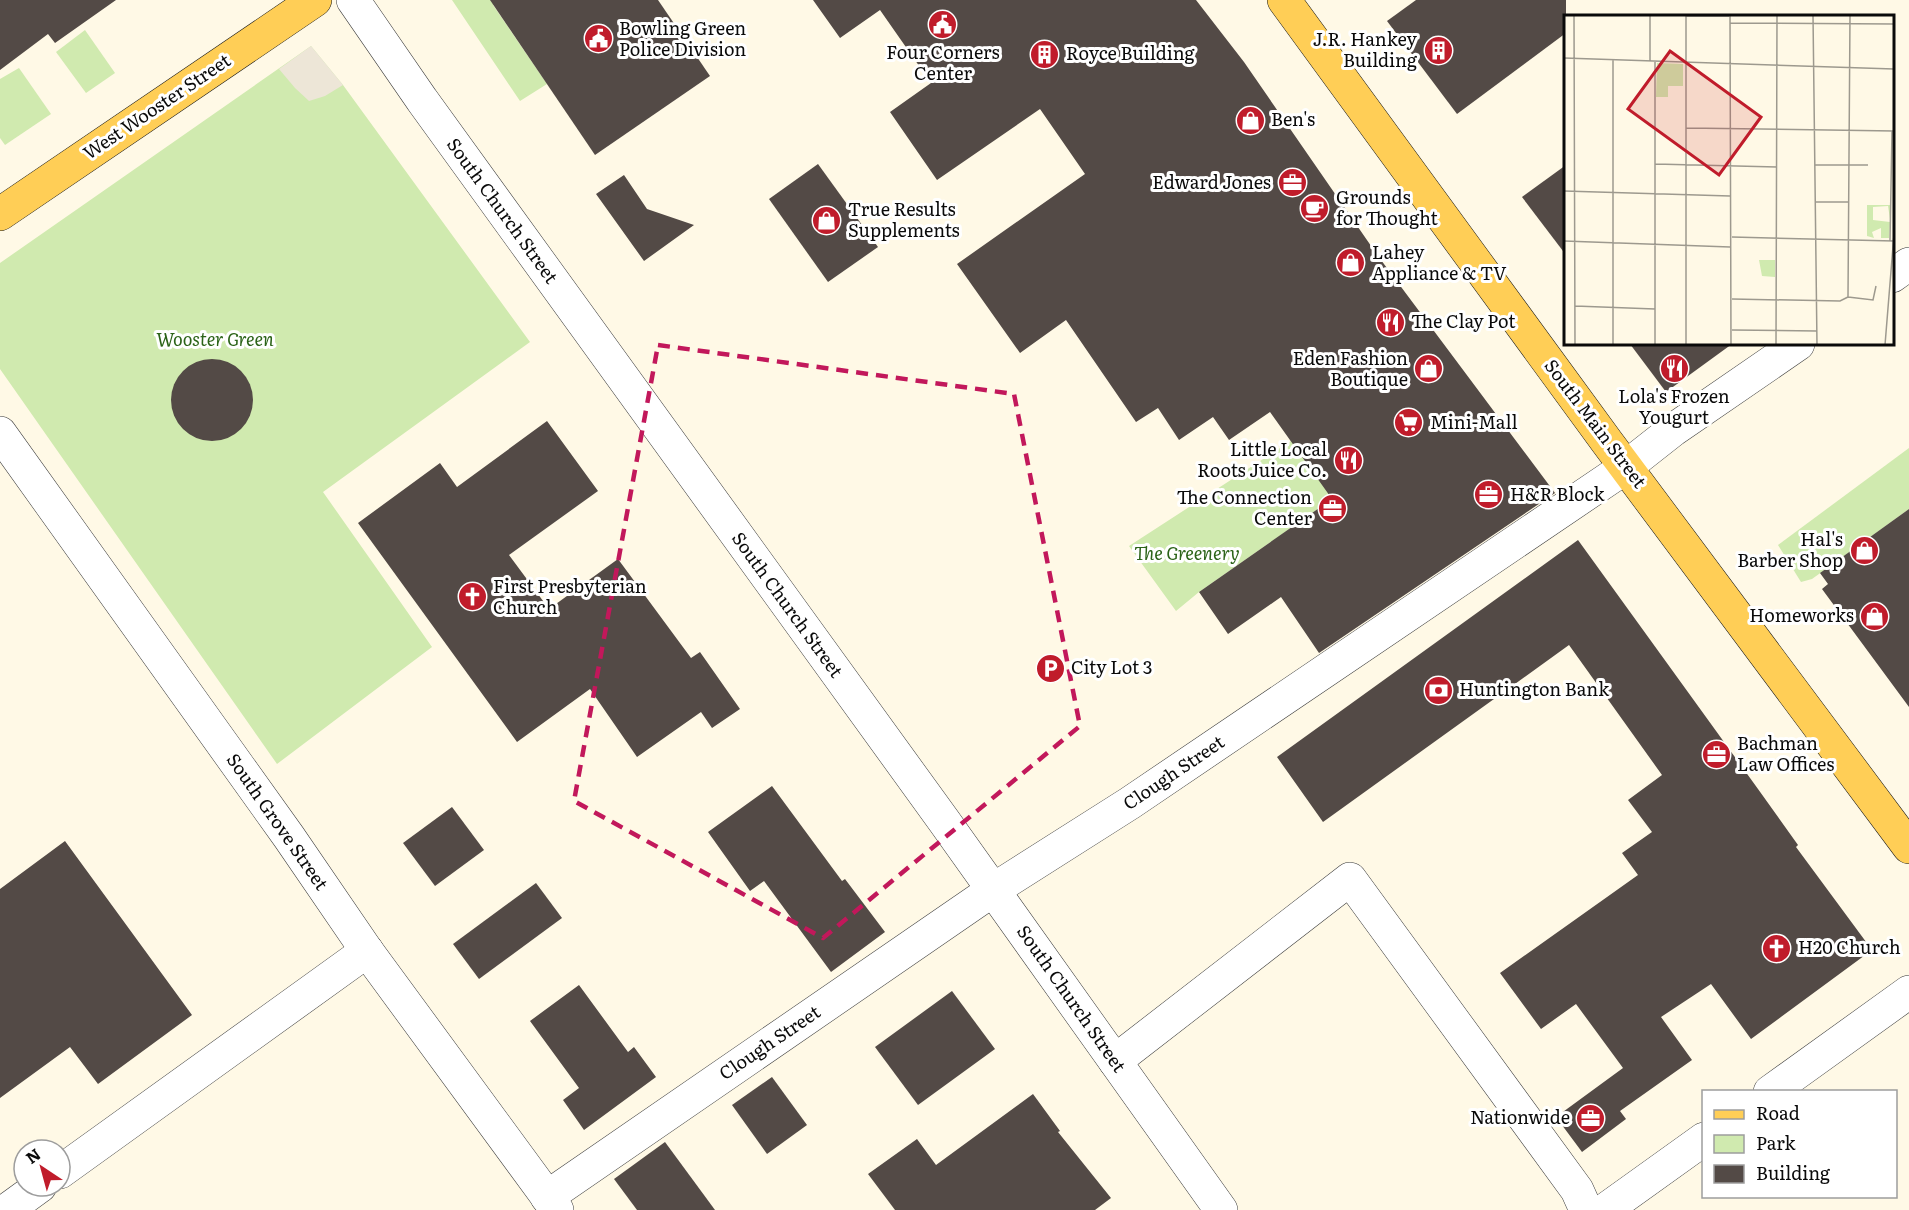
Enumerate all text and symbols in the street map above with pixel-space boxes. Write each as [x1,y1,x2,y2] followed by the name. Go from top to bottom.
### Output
[927,8,959,40] public building icon: Four Corners Center
[619,14,746,62] place label: Bowling Green Police Division
[1564,15,1894,345] inset map
[582,23,614,55] public building icon: Bowling Green Police Division
[1313,25,1418,73] place label: J.R. Hankey Building
[1422,34,1454,66] building icon: J.R. Hankey Building
[886,38,1000,86] place label: Four Corners Center
[1029,38,1061,70] building icon: Royce Building
[1066,39,1196,66] place label: Royce Building
[77,46,236,165] street label: West Wooster Street
[1234,104,1266,136] shop icon: Ben's
[1271,105,1315,132] place label: Ben's
[441,132,566,289] street label: South Church Street
[1276,167,1308,199] office icon: Edward Jones
[1152,168,1271,195] place label: Edward Jones
[1336,183,1438,231] place label: Grounds for Thought
[1299,192,1331,224] cafe icon: Grounds for Thought
[848,195,960,243] place label: True Results Supplements
[811,204,843,236] shop icon: True Results Supplements
[1372,238,1507,286] place label: Lahey Appliance & TV
[1335,247,1367,279] shop icon: Lahey Appliance & TV
[1374,306,1406,338] restaurant icon: The Clay Pot
[1411,307,1516,334] place label: The Clay Pot
[156,325,274,352] park label: Wooster Green
[1293,344,1408,392] place label: Eden Fashion Boutique
[1658,352,1690,384] restaurant icon: Lola's Frozen Yougurt
[1413,353,1445,385] shop icon: Eden Fashion Boutique
[1539,353,1654,494] street label: South Main Street
[1618,382,1730,430] place label: Lola's Frozen Yougurt
[1393,407,1425,439] supermarket icon: Mini-Mall
[1430,408,1518,435] place label: Mini-Mall
[1197,435,1327,483] place label: Little Local Roots Juice Co.
[1332,444,1364,476] restaurant icon: Little Local Roots Juice Co.
[1473,479,1505,511] office icon: H&R Block
[1510,480,1605,507] place label: H&R Block
[1177,483,1312,531] place label: The Connection Center
[1317,492,1349,524] office icon: The Connection Center
[1737,525,1843,573] place label: Hal's Barber Shop
[726,526,851,683] street label: South Church Street
[1848,534,1880,566] shop icon: Hal's Barber Shop
[1134,539,1240,566] park label: The Greenery
[493,572,647,620] place label: First Presbyterian Church
[456,581,488,613] church icon: First Presbyterian Church
[1859,600,1891,632] shop icon: Homeworks
[1749,601,1854,628] place label: Homeworks
[1034,652,1066,684] parking icon: City Lot 3
[1071,653,1153,680] place label: City Lot 3
[1422,674,1454,706] bank icon: Huntington Bank
[1459,675,1610,702] place label: Huntington Bank
[1117,727,1230,816] street label: Clough Street
[1737,729,1834,777] place label: Bachman Law Offices
[1700,738,1732,770] office icon: Bachman Law Offices
[221,747,336,896] street label: South Grove Street
[1011,919,1134,1078] street label: South Church Street
[1761,932,1793,964] church icon: H20 Church
[1798,933,1901,960] place label: H20 Church
[713,997,826,1086] street label: Clough Street
[1702,1090,1897,1198] legend
[1756,1099,1800,1126] text: Road
[1575,1102,1607,1134] office icon: Nationwide
[1470,1103,1570,1130] place label: Nationwide
[1756,1129,1797,1156] text: Park
[12,1138,72,1198] north arrow
[20,1141,45,1169] text: N
[1756,1159,1831,1186] text: Building

